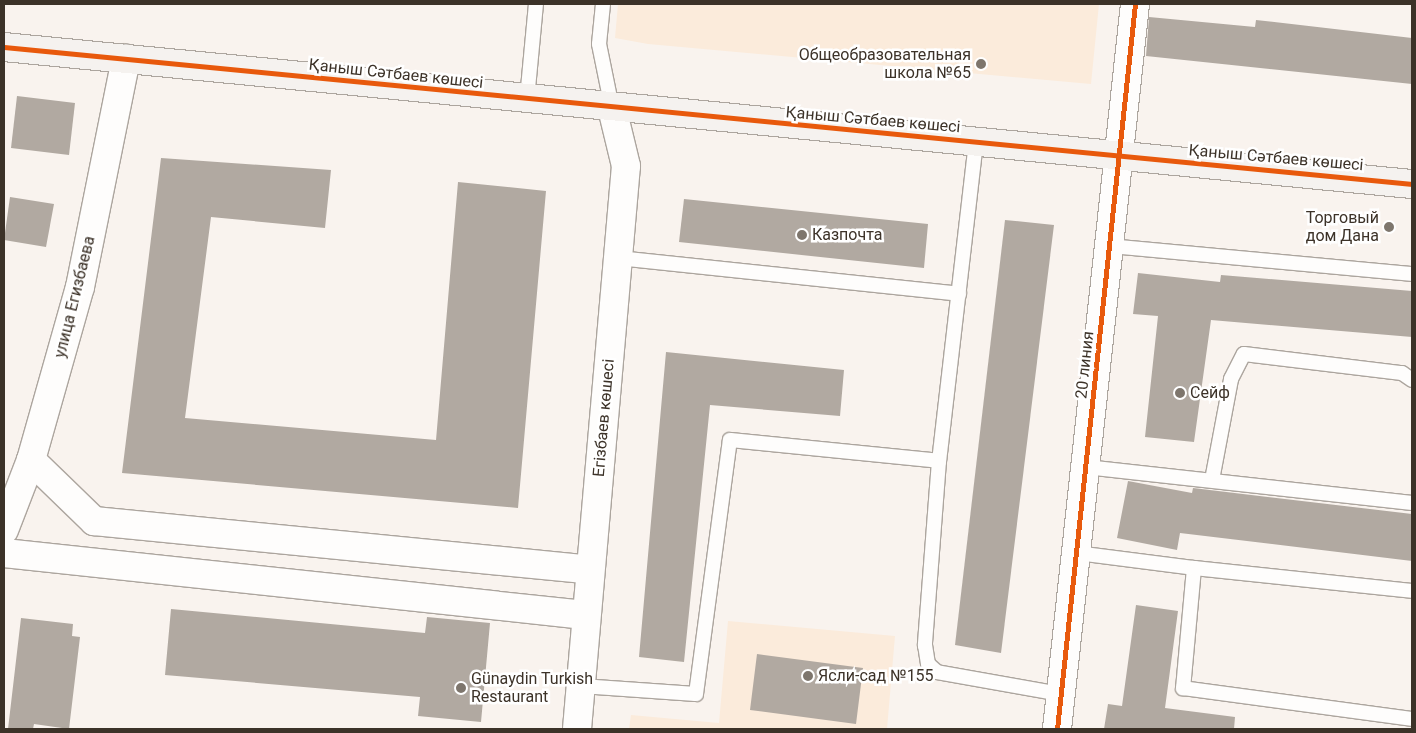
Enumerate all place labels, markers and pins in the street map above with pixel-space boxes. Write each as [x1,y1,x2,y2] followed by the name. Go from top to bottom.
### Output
[799,45,971,83] place label: Общеобразовательная школа №65
[975,58,987,70] marker: Общеобразовательная школа №65
[1306,208,1379,246] place label: Торговый дом Дана
[1383,221,1395,233] marker: Торговый дом Дана
[812,225,882,245] place label: Казпочта
[796,229,808,241] marker: Казпочта
[1190,383,1230,403] place label: Сейф
[1174,387,1186,399] marker: Сейф
[818,666,934,686] place label: Ясли-сад №155
[471,669,593,707] place label: Günaydin Turkish Restaurant
[802,670,814,682] marker: Ясли-сад №155
[455,682,467,694] marker: Günaydin Turkish Restaurant

